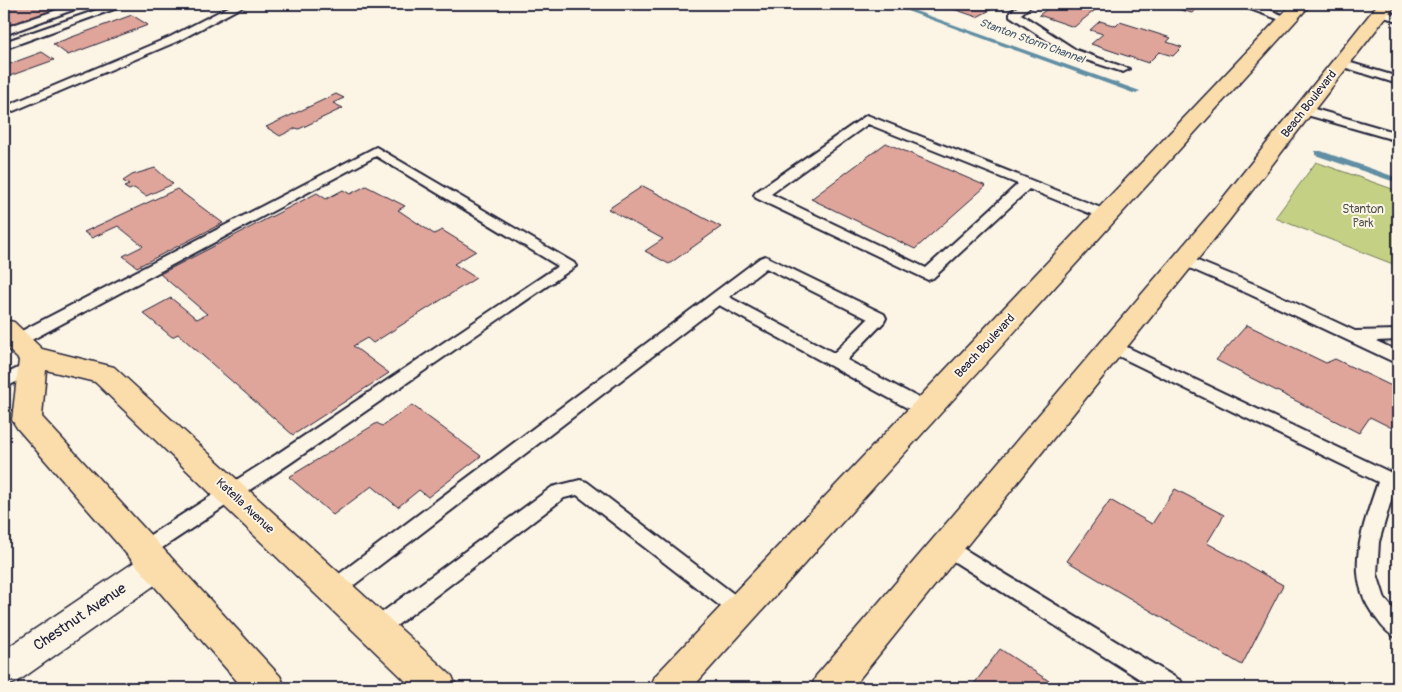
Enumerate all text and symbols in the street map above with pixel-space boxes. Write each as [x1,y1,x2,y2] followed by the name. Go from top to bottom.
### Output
[978,16,1088,67] water label: Stanton Storm Channel
[1278,67,1340,141] street label: Beach Boulevard
[1342,202,1384,231] park label: Stanton Park
[952,311,1018,381] street label: Beach Boulevard
[213,475,277,537] street label: Katella Avenue
[30,579,131,655] street label: Chestnut Avenue

